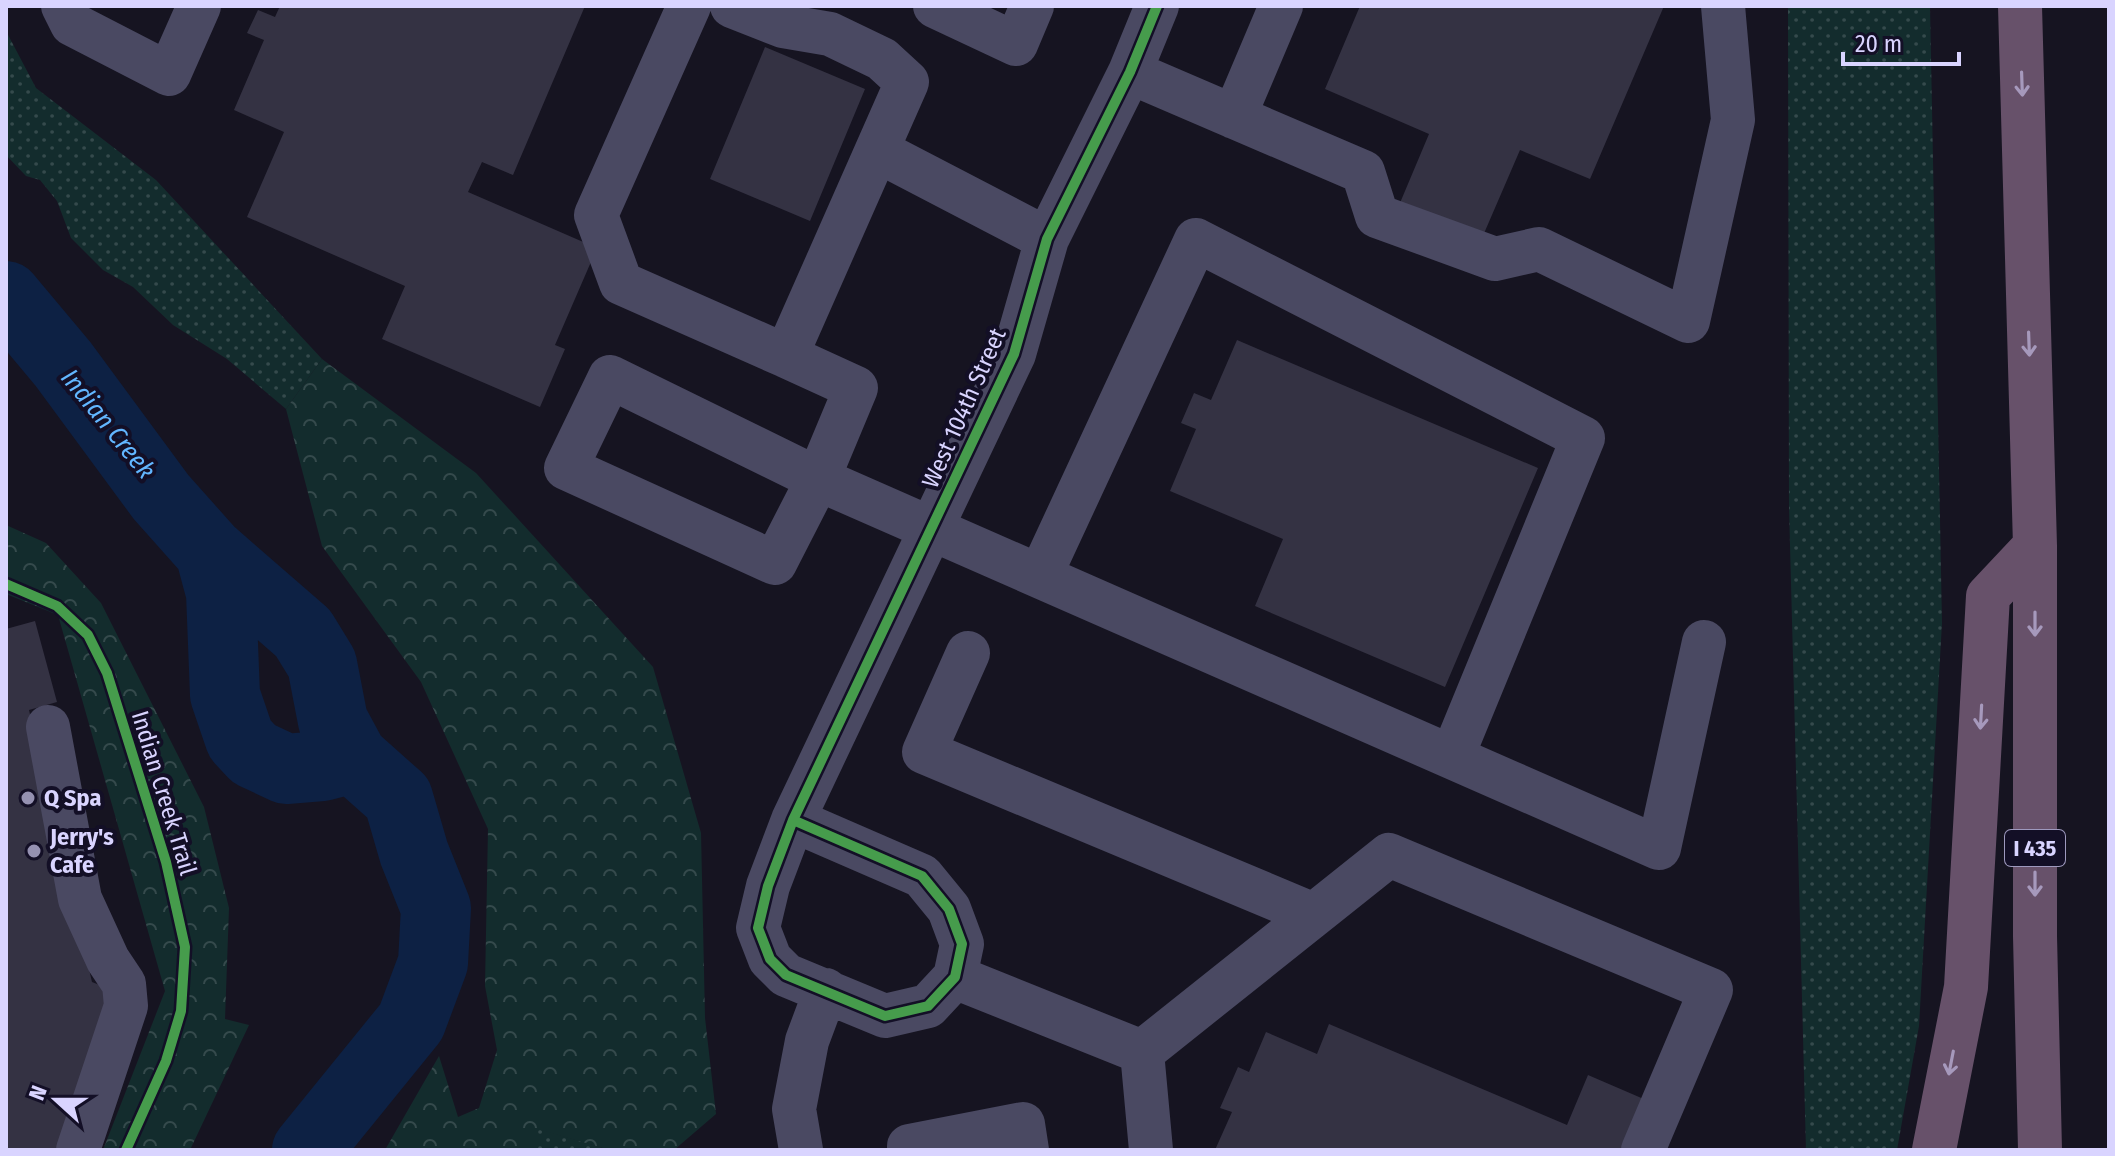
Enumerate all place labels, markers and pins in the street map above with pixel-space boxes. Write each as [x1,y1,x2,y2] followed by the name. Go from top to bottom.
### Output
[44,784,101,812] place label: Q Spa
[19,789,37,807] marker: Q Spa
[49,823,114,879] place label: Jerry's Cafe
[25,842,43,860] marker: Jerry's Cafe

